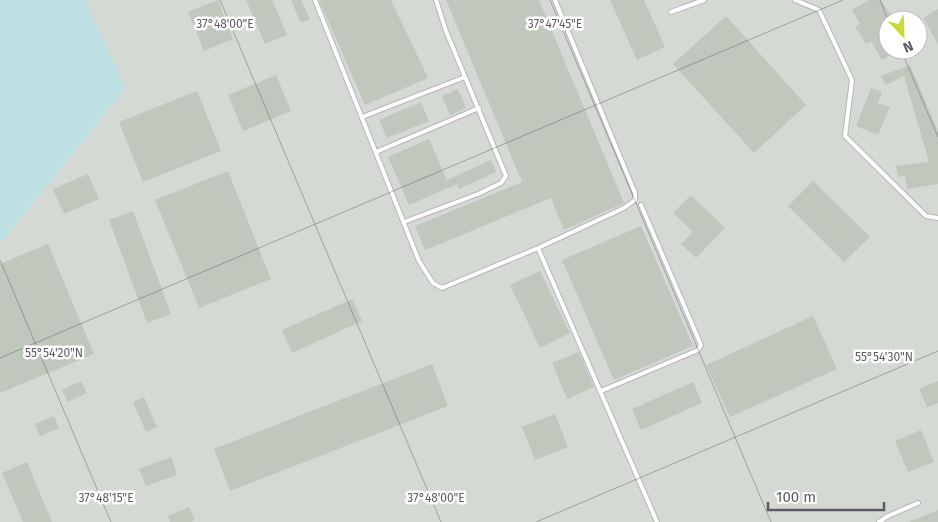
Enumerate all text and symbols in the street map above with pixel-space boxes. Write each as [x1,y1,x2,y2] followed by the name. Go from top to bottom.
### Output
[878,10,928,60] north arrow
[196,17,254,31] text: 37°48'00"E
[528,17,582,31] text: 37°47'45"E
[900,37,915,56] text: N
[25,346,83,360] text: 55°54'20"N
[855,350,913,364] text: 55°54'30"N
[768,480,884,512] scale bar
[776,488,816,506] text: 100 m
[78,491,134,505] text: 37°48'15"E
[407,491,465,505] text: 37°48'00"E

